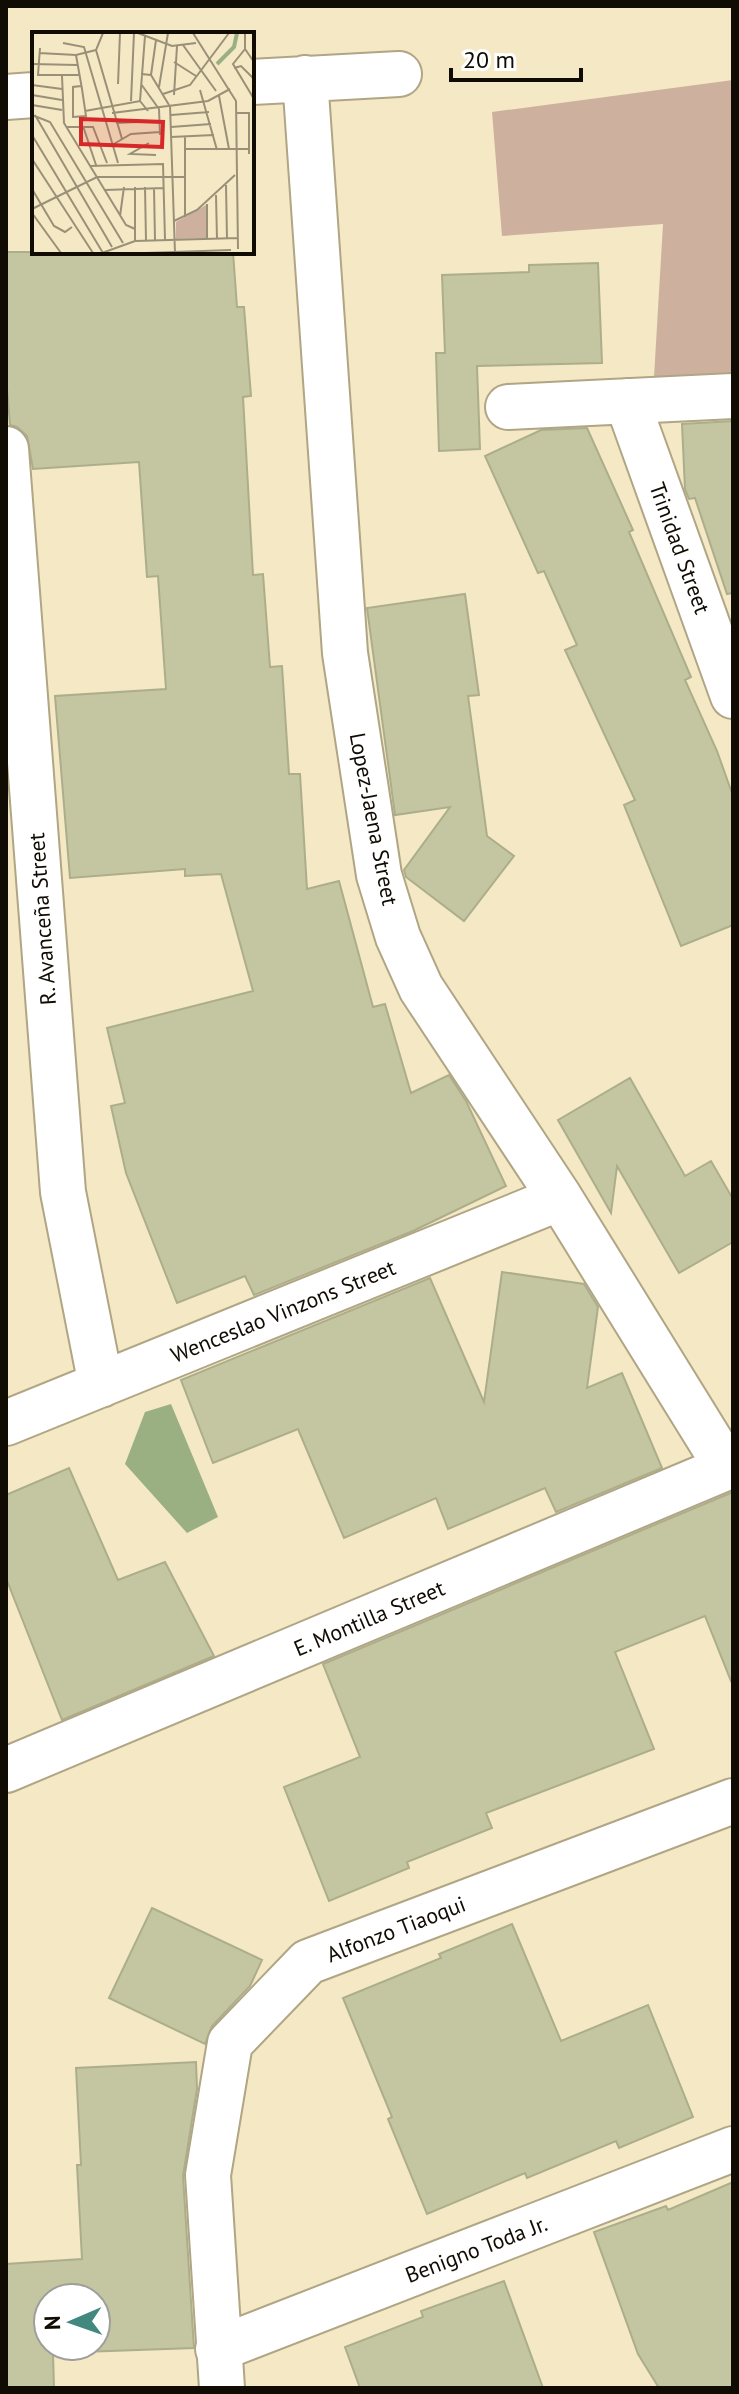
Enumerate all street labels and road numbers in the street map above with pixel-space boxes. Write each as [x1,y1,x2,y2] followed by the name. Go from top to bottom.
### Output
[643,478,717,618] street label: Trinidad Street
[344,730,405,908] street label: Lopez-Jaena Street
[22,831,62,1006] street label: R. Avanceña Street
[167,1253,400,1369] street label: Wenceslao Vinzons Street
[289,1573,449,1662] street label: E. Montilla Street
[322,1890,470,1968] street label: Alfonzo Tiaoqui
[401,2209,551,2289] street label: Benigno Toda Jr.

